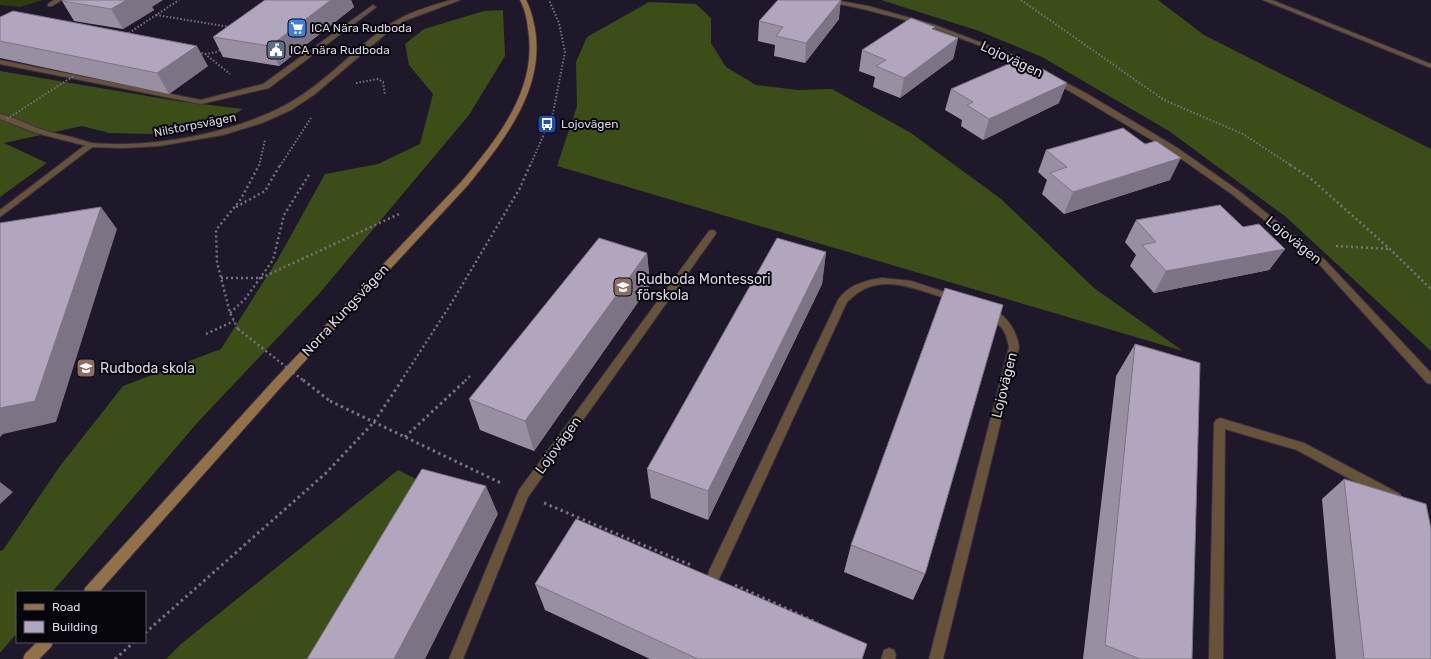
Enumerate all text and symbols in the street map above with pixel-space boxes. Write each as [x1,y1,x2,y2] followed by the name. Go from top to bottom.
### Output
[286,17,308,39] supermarket icon: ICA Nära Rudboda
[311,21,412,35] place label: ICA Nära Rudboda
[978,38,1046,81] street label: Lojovägen
[265,39,287,61] public building icon: ICA nära Rudboda
[290,43,390,57] place label: ICA nära Rudboda
[153,110,237,140] street label: Nilstorpsvägen
[536,113,558,135] bus stop icon: Lojovägen
[561,117,618,131] place label: Lojovägen
[1262,213,1325,268] street label: Lojovägen
[298,261,392,360] street label: Norra Kungsvägen
[637,271,771,304] place label: Rudboda Montessori förskola
[612,276,634,298] school or university icon: Rudboda Montessori förskola
[988,351,1021,420] street label: Lojovägen
[75,357,97,379] school or university icon: Rudboda skola
[100,360,195,377] place label: Rudboda skola
[532,413,585,477] street label: Lojovägen
[16,591,146,643] legend
[52,600,80,614] text: Road
[52,620,98,634] text: Building

